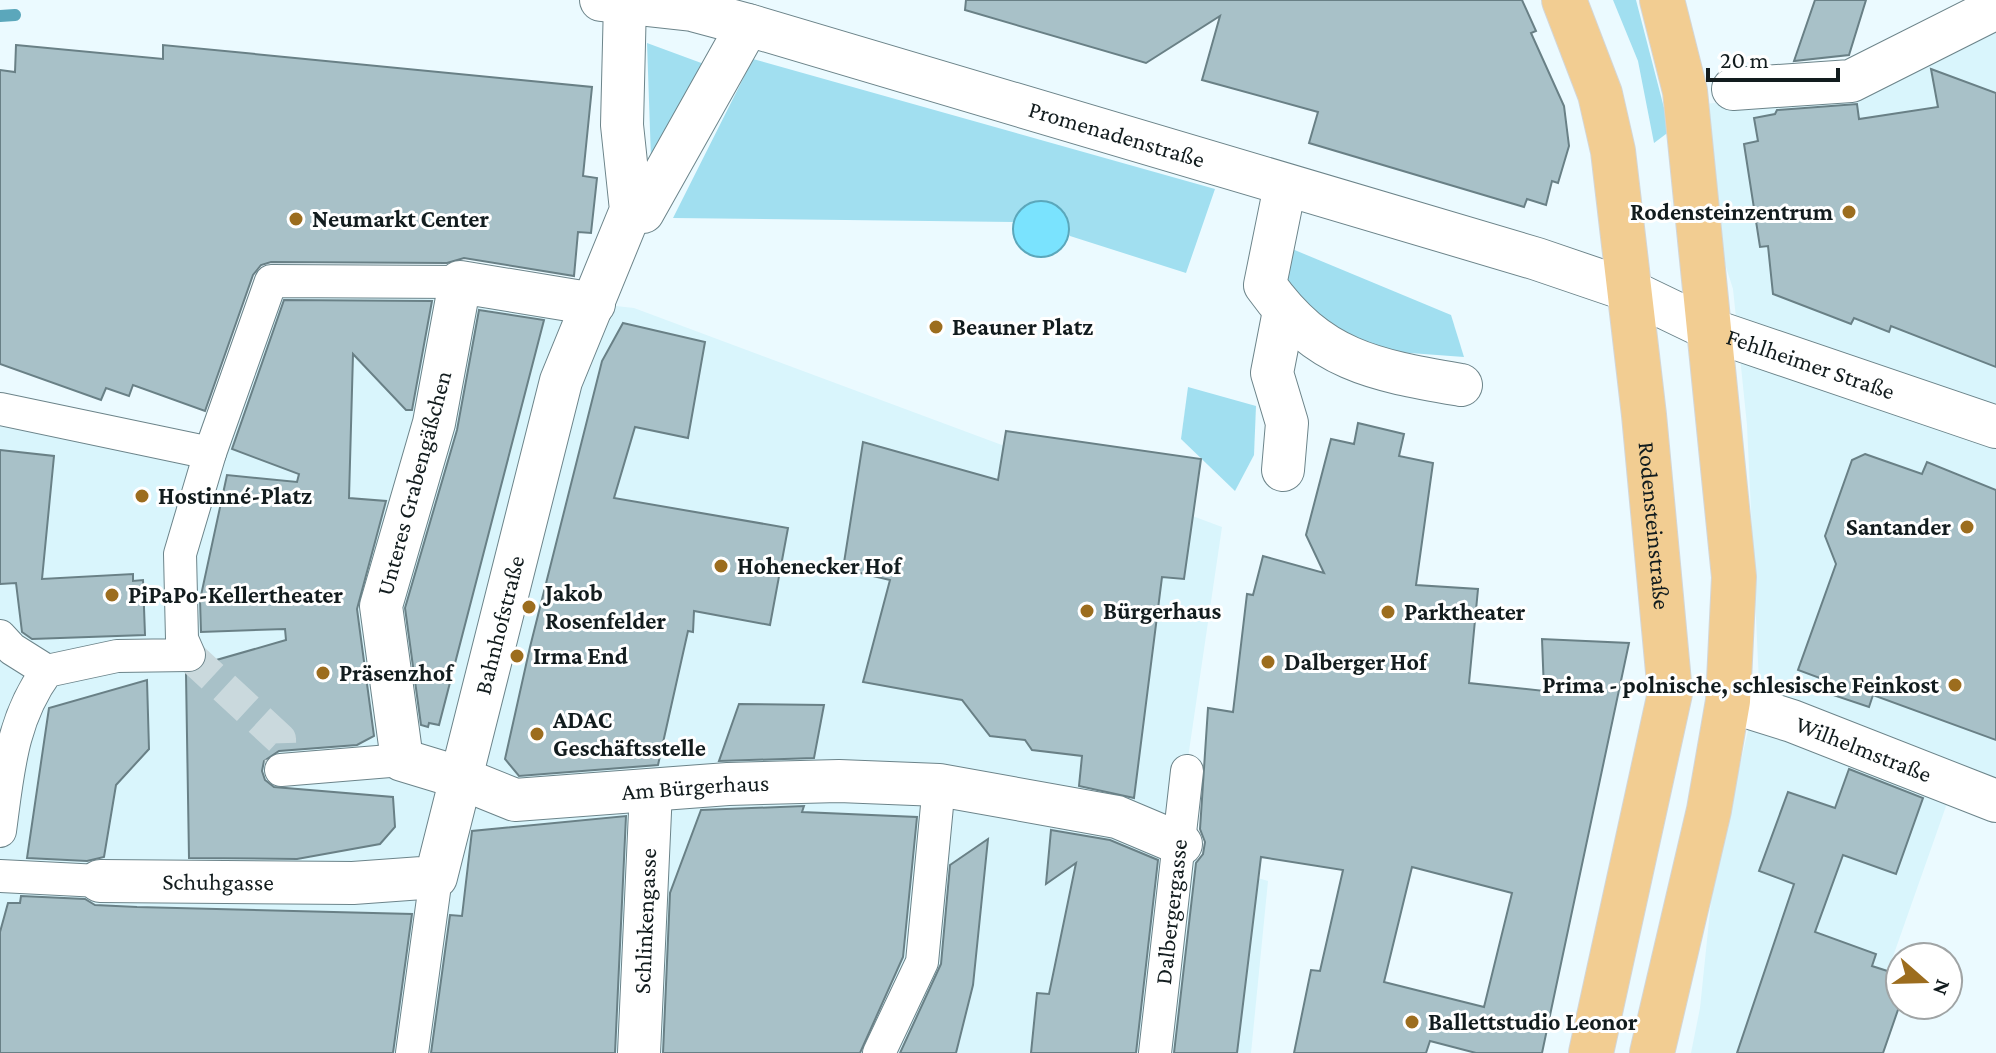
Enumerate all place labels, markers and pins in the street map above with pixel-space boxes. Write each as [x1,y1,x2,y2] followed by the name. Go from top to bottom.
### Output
[1630,198,1834,225] place label: Rodensteinzentrum
[1840,203,1858,221] marker: Rodensteinzentrum
[312,205,489,232] place label: Neumarkt Center
[287,210,305,228] marker: Neumarkt Center
[952,313,1093,340] place label: Beauner Platz
[927,318,945,336] marker: Beauner Platz
[158,482,312,509] place label: Hostinné-Platz
[133,487,151,505] marker: Hostinné-Platz
[1846,513,1951,540] place label: Santander
[1958,518,1976,536] marker: Santander
[737,552,904,579] place label: Hohenecker Hof
[712,557,730,575] marker: Hohenecker Hof
[542,579,666,634] place label: Jakob Rosenfelder
[128,581,343,608] place label: PiPaPo-Kellertheater
[103,586,121,604] marker: PiPaPo-Kellertheater
[1103,597,1221,624] place label: Bürgerhaus
[520,598,538,616] marker: Jakob Rosenfelder
[1404,598,1526,625] place label: Parktheater
[1078,602,1096,620] marker: Bürgerhaus
[1379,603,1397,621] marker: Parktheater
[533,642,628,669] place label: Irma End
[508,647,526,665] marker: Irma End
[1284,648,1429,675] place label: Dalberger Hof
[1259,653,1277,671] marker: Dalberger Hof
[339,659,455,686] place label: Präsenzhof
[314,664,332,682] marker: Präsenzhof
[1542,671,1939,699] place label: Prima - polnische, schlesische Feinkost
[1946,676,1964,694] marker: Prima - polnische, schlesische Feinkost
[552,706,706,761] place label: ADAC Geschäftsstelle
[528,725,546,743] marker: ADAC Geschäftsstelle
[1428,1008,1638,1035] place label: Ballettstudio Leonor
[1403,1013,1421,1031] marker: Ballettstudio Leonor

